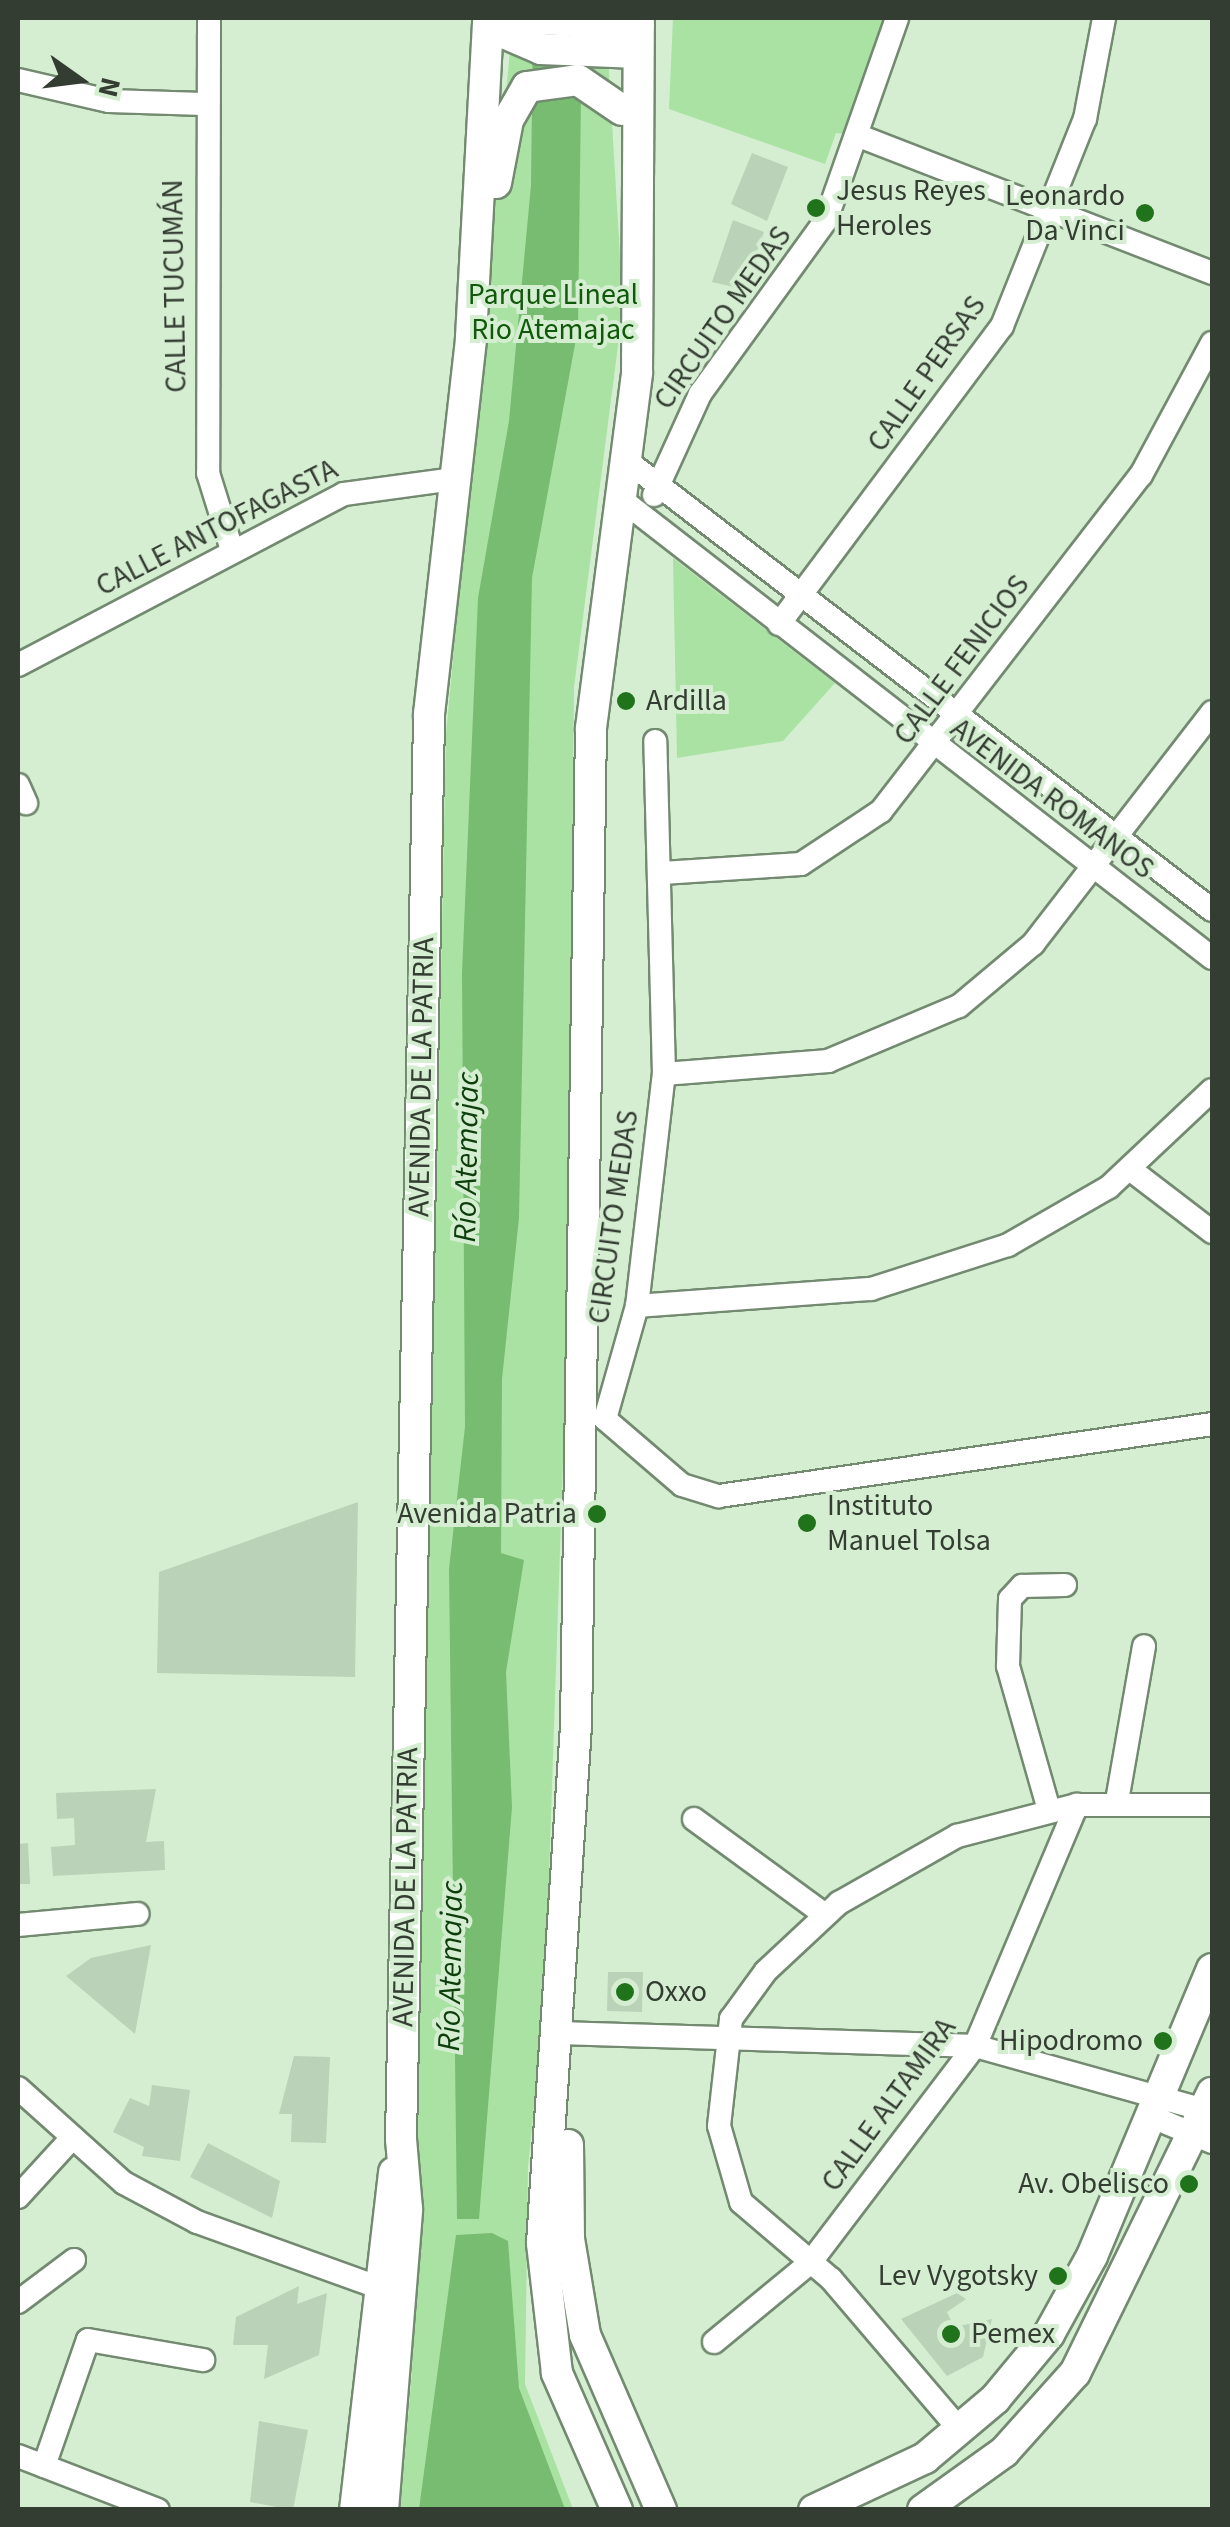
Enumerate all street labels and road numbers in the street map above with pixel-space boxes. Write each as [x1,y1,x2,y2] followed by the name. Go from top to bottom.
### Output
[155,179,195,393] street label: CALLE TUCUMÁN
[646,219,800,417] street label: CIRCUITO MEDAS
[860,289,994,459] street label: CALLE PERSAS
[90,452,344,604] street label: CALLE ANTOFAGASTA
[886,568,1038,752] street label: CALLE FENICIOS
[943,711,1161,887] street label: AVENIDA ROMANOS
[402,937,442,1217] street label: AVENIDA DE LA PATRIA
[581,1108,647,1326] street label: CIRCUITO MEDAS
[386,1747,426,2027] street label: AVENIDA DE LA PATRIA
[814,2011,964,2199] street label: CALLE ALTAMIRA

